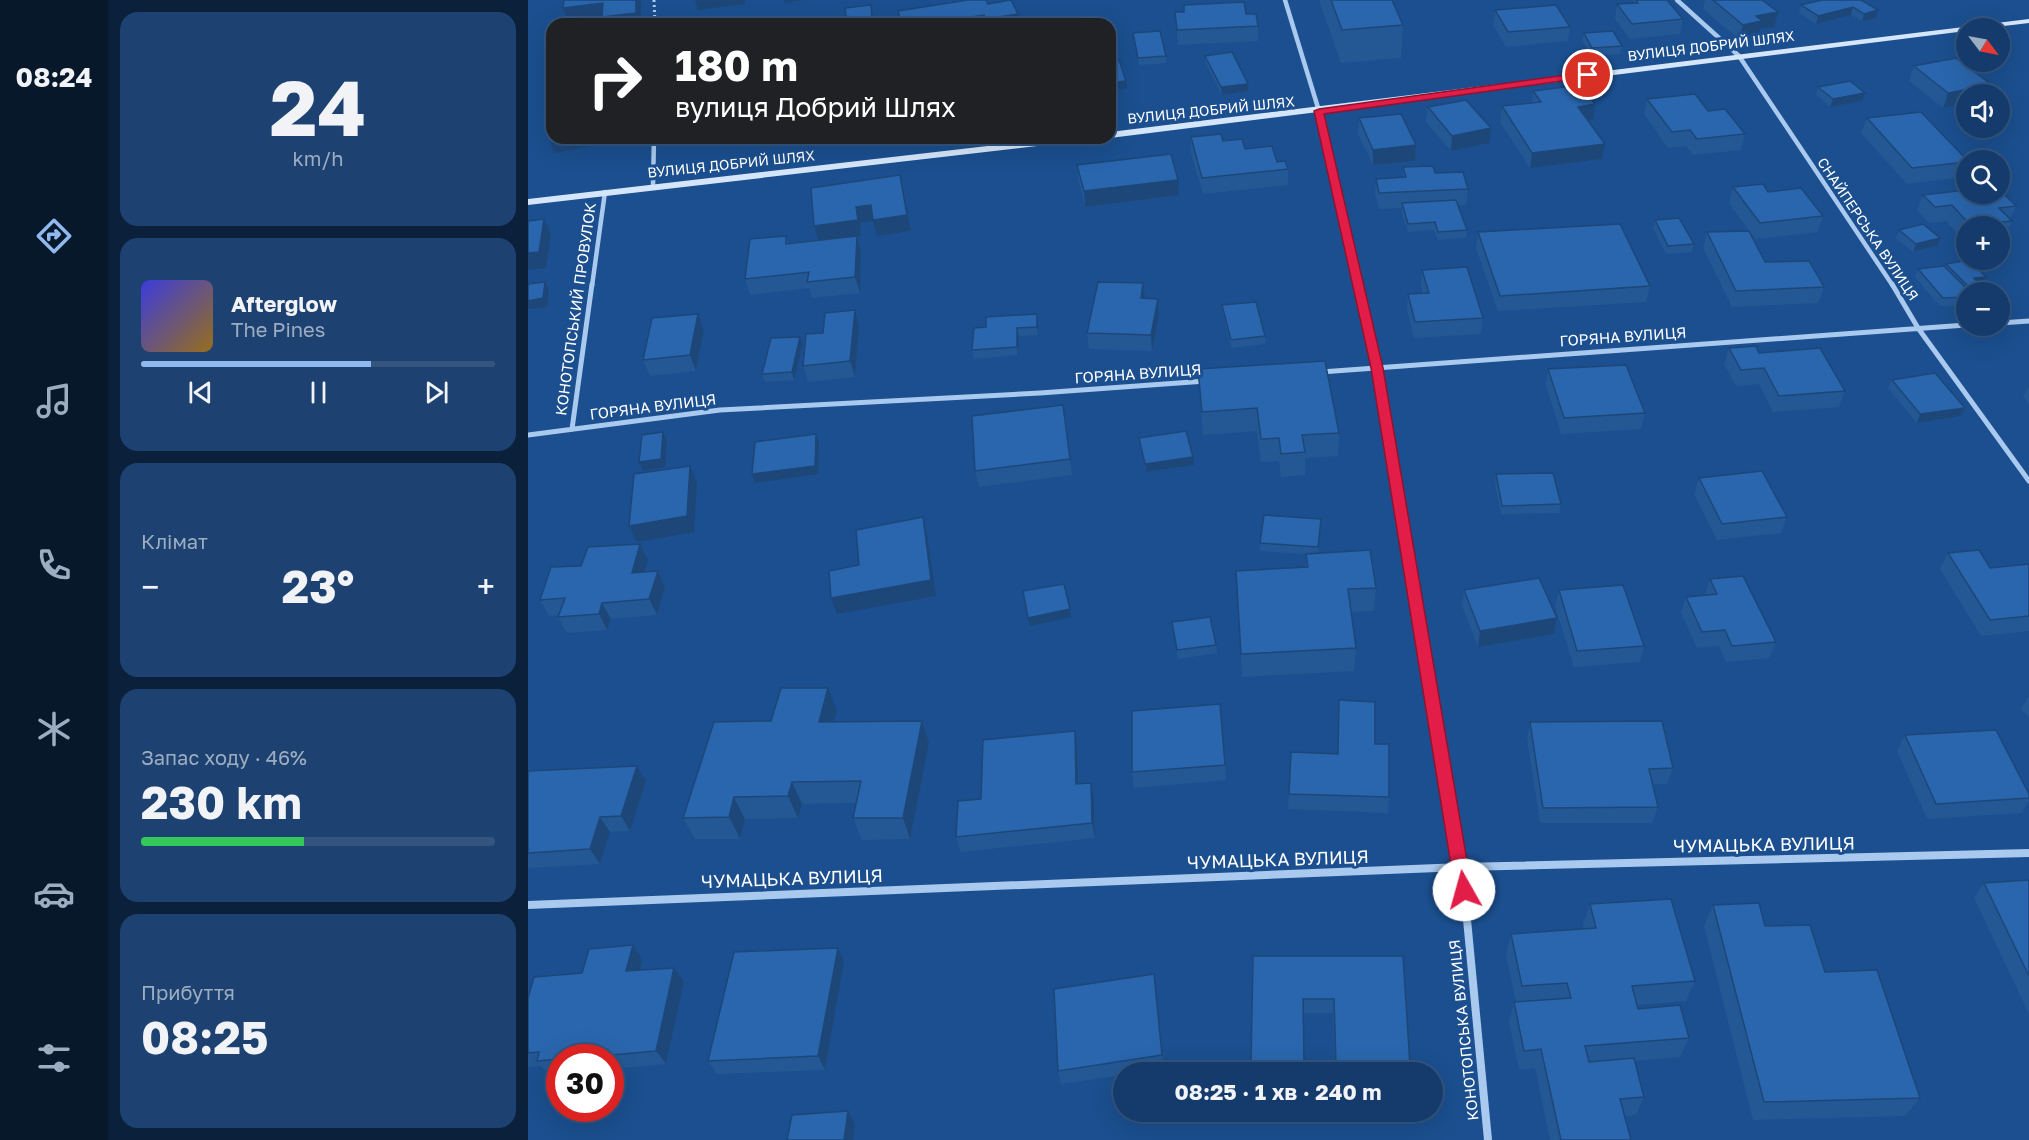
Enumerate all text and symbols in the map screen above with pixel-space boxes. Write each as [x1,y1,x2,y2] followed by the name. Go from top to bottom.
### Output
[1956,18,2010,72] north arrow
[1956,18,2010,336] map controls
[1626,27,1795,64] street label: ВУЛИЦЯ ДОБРИЙ ШЛЯХ
[675,40,798,90] text: 180 m
[576,42,654,120] icon: right
[1562,49,1613,100] pin
[1571,58,1604,91] icon: arrive
[270,60,366,153] text: 24
[16,61,92,93] text: 08:24
[1956,84,2010,138] button: sound
[675,91,956,123] text: вулиця Добрий Шлях
[1126,92,1295,127] street label: ВУЛИЦЯ ДОБРИЙ ШЛЯХ
[293,146,343,170] text: km/h
[646,146,815,181] street label: ВУЛИЦЯ ДОБРИЙ ШЛЯХ
[1956,150,2010,204] button: search
[1814,154,1923,303] street label: СНАЙПЕРСЬКА ВУЛИЦЯ
[551,201,599,417] street label: КОНОТОПСЬКИЙ ПРОВУЛОК
[33,215,75,257] icon: directions
[1956,216,2010,270] button: +
[1956,282,2010,336] button: −
[231,290,337,317] text: Afterglow
[231,317,325,341] text: The Pines
[1559,323,1687,349] street label: ГОРЯНА ВУЛИЦЯ
[1074,360,1202,386] street label: ГОРЯНА ВУЛИЦЯ
[184,376,217,409] icon: previous
[302,376,335,409] icon: pause
[420,376,453,409] icon: next
[33,380,75,422] icon: music
[589,389,717,423] street label: ГОРЯНА ВУЛИЦЯ
[141,529,208,553] text: Клімат
[33,544,75,586] icon: phone
[282,559,354,613] text: 23°
[141,567,159,606] text: −
[477,567,495,606] text: +
[33,708,75,750] icon: climate
[141,745,307,769] text: Запас ходу · 46%
[141,775,302,829] text: 230 km
[1673,831,1855,857] street label: ЧУМАЦЬКА ВУЛИЦЯ
[1187,845,1369,873] street label: ЧУМАЦЬКА ВУЛИЦЯ
[1432,858,1496,922] position arrow
[701,864,883,892] street label: ЧУМАЦЬКА ВУЛИЦЯ
[33,873,75,915] icon: car
[1445,939,1481,1122] street label: КОНОТОПСЬКА ВУЛИЦЯ
[141,980,235,1004] text: Прибуття
[141,1010,268,1064] text: 08:25
[33,1037,75,1079] icon: filters
[546,1044,624,1122] speed limit sign: 30
[1175,1078,1381,1105] text: 08:25 · 1 хв · 240 m

